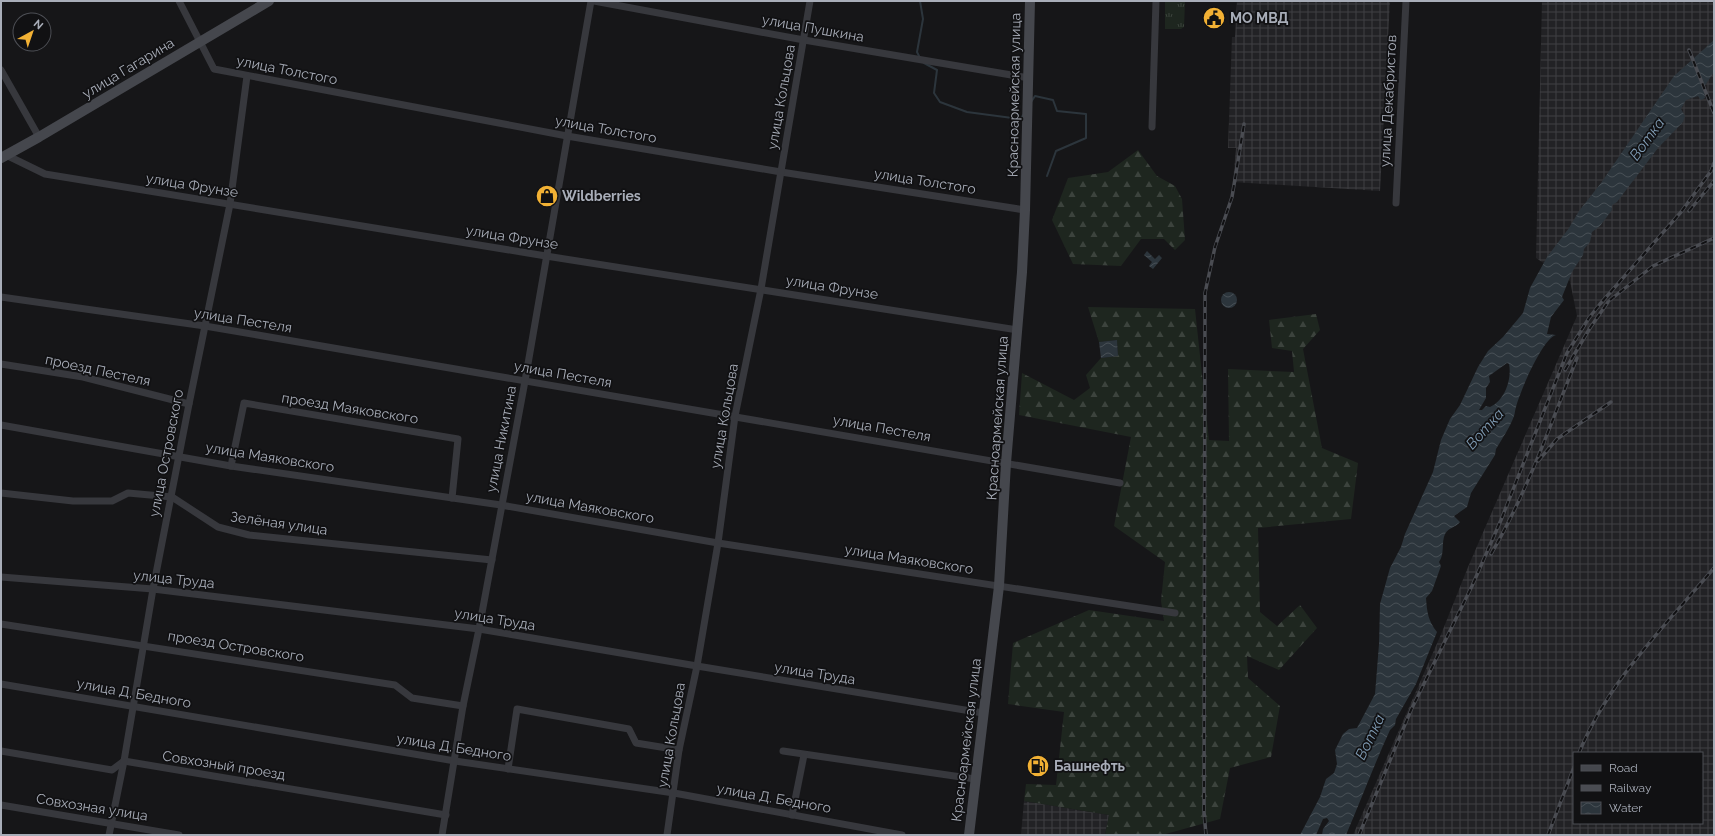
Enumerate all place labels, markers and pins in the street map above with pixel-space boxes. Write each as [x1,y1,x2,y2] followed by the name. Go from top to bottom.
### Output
[1201,5,1227,31] public building icon: МО МВД
[1230,10,1289,26] place label: МО МВД
[534,183,560,209] shop icon: Wildberries
[562,188,641,204] place label: Wildberries
[1025,753,1051,779] fuel station icon: Башнефть
[1054,758,1126,774] place label: Башнефть

